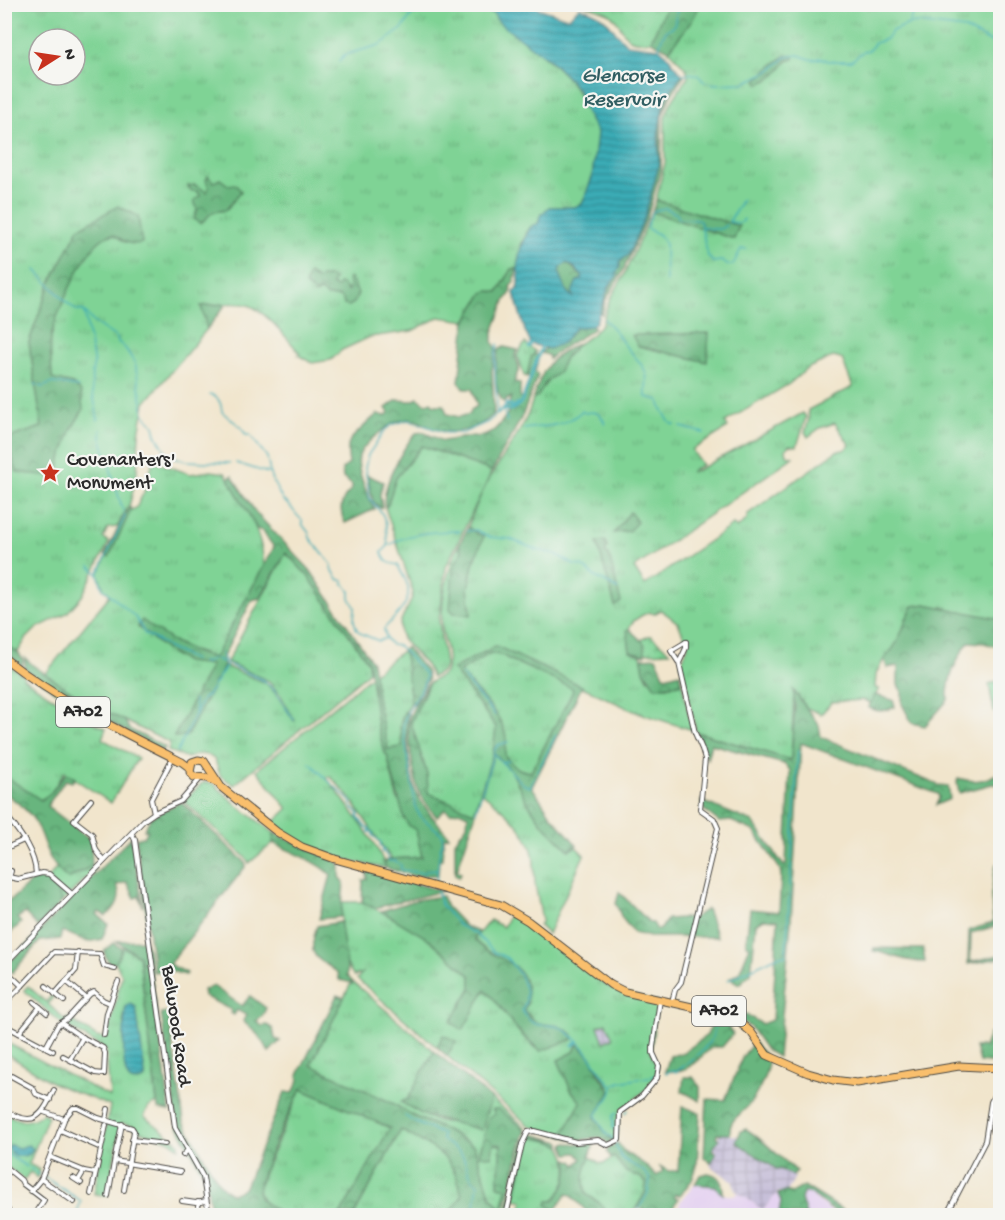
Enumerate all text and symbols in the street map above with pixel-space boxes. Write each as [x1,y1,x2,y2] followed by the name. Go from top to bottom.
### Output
[27,27,87,87] north arrow
[58,48,79,62] text: N
[582,65,668,114] water label: Glencorse Reservoir
[67,450,175,496] place label: Covenanters' Monument
[38,461,62,485] place icon: Covenanters' Monument
[56,697,110,727] road number: A702
[155,963,195,1090] street label: Belwood Road
[692,996,746,1026] road number: A702

